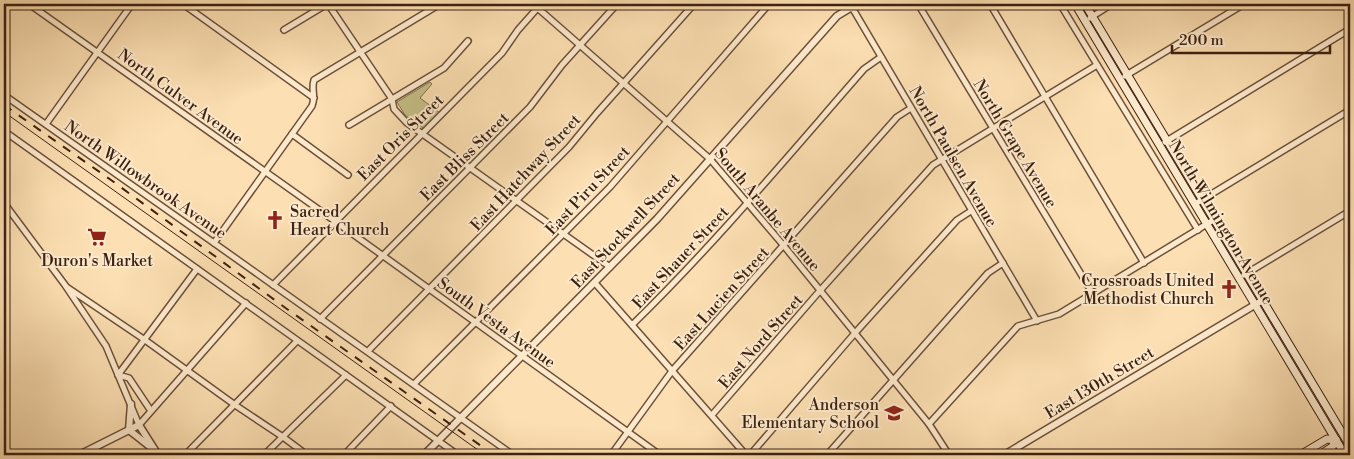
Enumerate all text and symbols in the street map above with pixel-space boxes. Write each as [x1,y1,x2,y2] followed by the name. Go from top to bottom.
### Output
[1172,22,1329,54] scale bar
[1179,31,1224,50] text: 200 m
[114,44,247,149] street label: North Culver Avenue
[969,75,1062,212] street label: North Grape Avenue
[905,82,1002,231] street label: North Paulsen Avenue
[353,90,448,185] street label: East Oris Street
[416,108,513,205] street label: East Bliss Street
[466,110,585,235] street label: East Hatchway Street
[60,116,230,243] street label: North Willowbrook Avenue
[1164,137,1278,308] street label: North Wilmington Avenue
[541,142,634,239] street label: East Piru Street
[710,144,825,275] street label: South Aranbe Avenue
[567,169,685,293] street label: East Stockwell Street
[290,202,390,240] place label: Sacred Heart Church
[628,202,734,313] street label: East Shauer Street
[264,209,286,231] church icon: Sacred Heart Church
[86,226,108,248] supermarket icon: Duron's Market
[670,242,774,355] street label: East Lucien Street
[41,251,153,271] place label: Duron's Market
[1081,271,1214,309] place label: Crossroads United Methodist Church
[433,273,559,372] street label: South Vesta Avenue
[1218,278,1240,300] church icon: Crossroads United Methodist Church
[714,290,807,393] street label: East Nord Street
[1041,342,1158,423] street label: East 130th Street
[742,395,879,433] place label: Anderson Elementary School
[883,402,905,424] school or university icon: Anderson Elementary School

